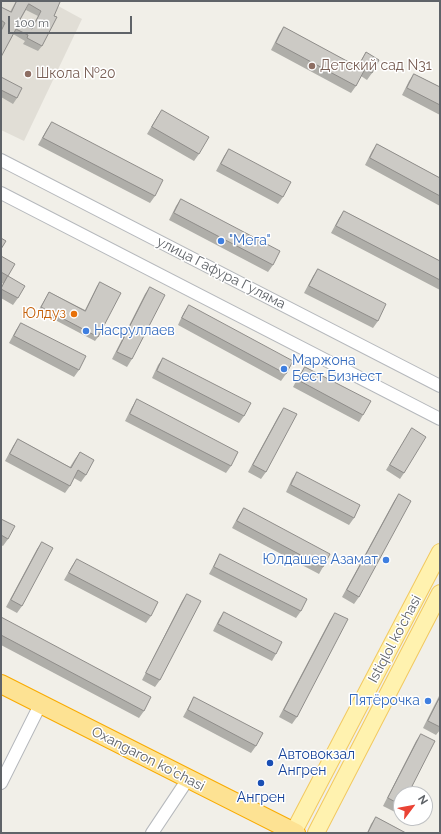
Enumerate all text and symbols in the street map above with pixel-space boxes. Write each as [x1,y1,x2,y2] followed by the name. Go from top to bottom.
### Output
[10,8,134,34] scale bar
[15,16,49,30] text: 100 m
[320,58,432,74] place label: Детский сад N31
[307,61,317,71] marker: Детский сад N31
[36,66,116,82] place label: Школа №20
[23,69,33,79] marker: Школа №20
[154,233,288,313] street label: улица Гафура Гуляма
[229,233,271,249] place label: "Мега"
[216,236,226,246] marker: "Мега"
[22,306,66,322] place label: Юлдуз
[69,309,79,319] marker: Юлдуз
[94,323,175,339] place label: Насруллаев
[81,326,91,336] marker: Насруллаев
[292,353,382,386] place label: Маржона Бест Бизнест
[279,364,289,374] marker: Маржона Бест Бизнест
[263,552,378,568] place label: Юлдашев Азамат
[381,555,391,565] marker: Юлдашев Азамат
[365,592,425,686] street label: Istiqlol ko'chasi
[349,693,420,709] place label: Пятёрочка
[423,696,433,706] marker: Пятёрочка
[89,723,207,795] street label: Oxangaron ko'chasi
[278,747,355,780] place label: Автовокзал Ангрен
[265,758,275,768] marker: Автовокзал Ангрен
[256,778,266,788] marker: Ангрен
[393,786,433,826] north arrow
[237,790,285,806] place label: Ангрен
[415,793,430,807] text: N

